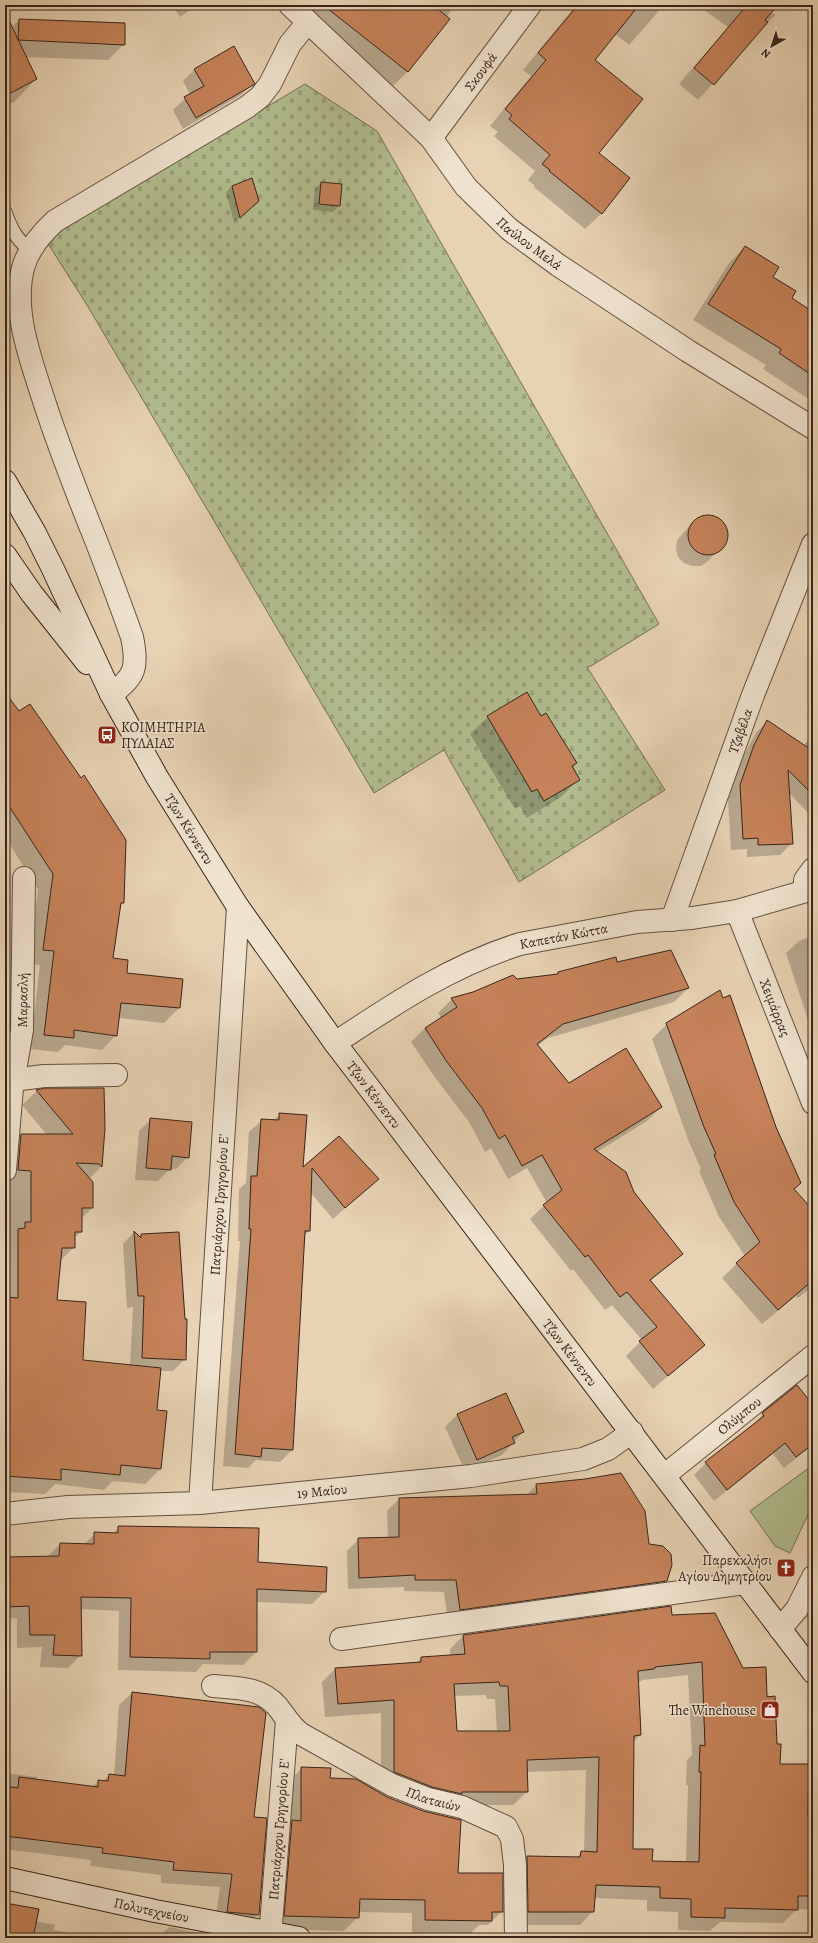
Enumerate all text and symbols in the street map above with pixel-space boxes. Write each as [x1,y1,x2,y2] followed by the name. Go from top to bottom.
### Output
[752,26,792,66] north arrow
[758,45,774,62] text: N
[460,48,502,95] street label: Σκουφά
[492,212,566,275] street label: Παύλου Μελά
[723,705,757,756] street label: Τζαβέλα
[121,718,206,753] place label: ΚΟΙΜΗΤΗΡΙΑ ΠΥΛΑΙΑΣ
[96,724,118,746] bus stop icon: ΚΟΙΜΗΤΗΡΙΑ ΠΥΛΑΙΑΣ
[160,790,218,868] street label: Τζων Κέννεντυ
[518,918,610,953] street label: Καπετάν Κώττα
[13,973,32,1028] street label: Μαρασλή
[755,976,795,1039] street label: Χειμάρρας
[342,1057,406,1132] street label: Τζων Κέννεντυ
[205,1133,233,1276] street label: Πατριάρχου Γρηγορίου Ε'
[538,1315,602,1390] street label: Τζων Κέννεντυ
[713,1392,765,1439] street label: Ολύμπου
[296,1479,348,1503] street label: 19 Μαΐου
[677,1551,772,1586] place label: Παρεκκλήσι Αγίου Δημητρίου
[775,1557,797,1579] church icon: Παρεκκλήσι Αγίου Δημητρίου
[759,1699,781,1721] shop icon: The Winehouse
[669,1701,756,1720] place label: The Winehouse
[263,1758,293,1901] street label: Πατριάρχου Γρηγορίου Ε'
[403,1782,463,1816] street label: Πλαταιών
[112,1893,191,1927] street label: Πολυτεχνείου

